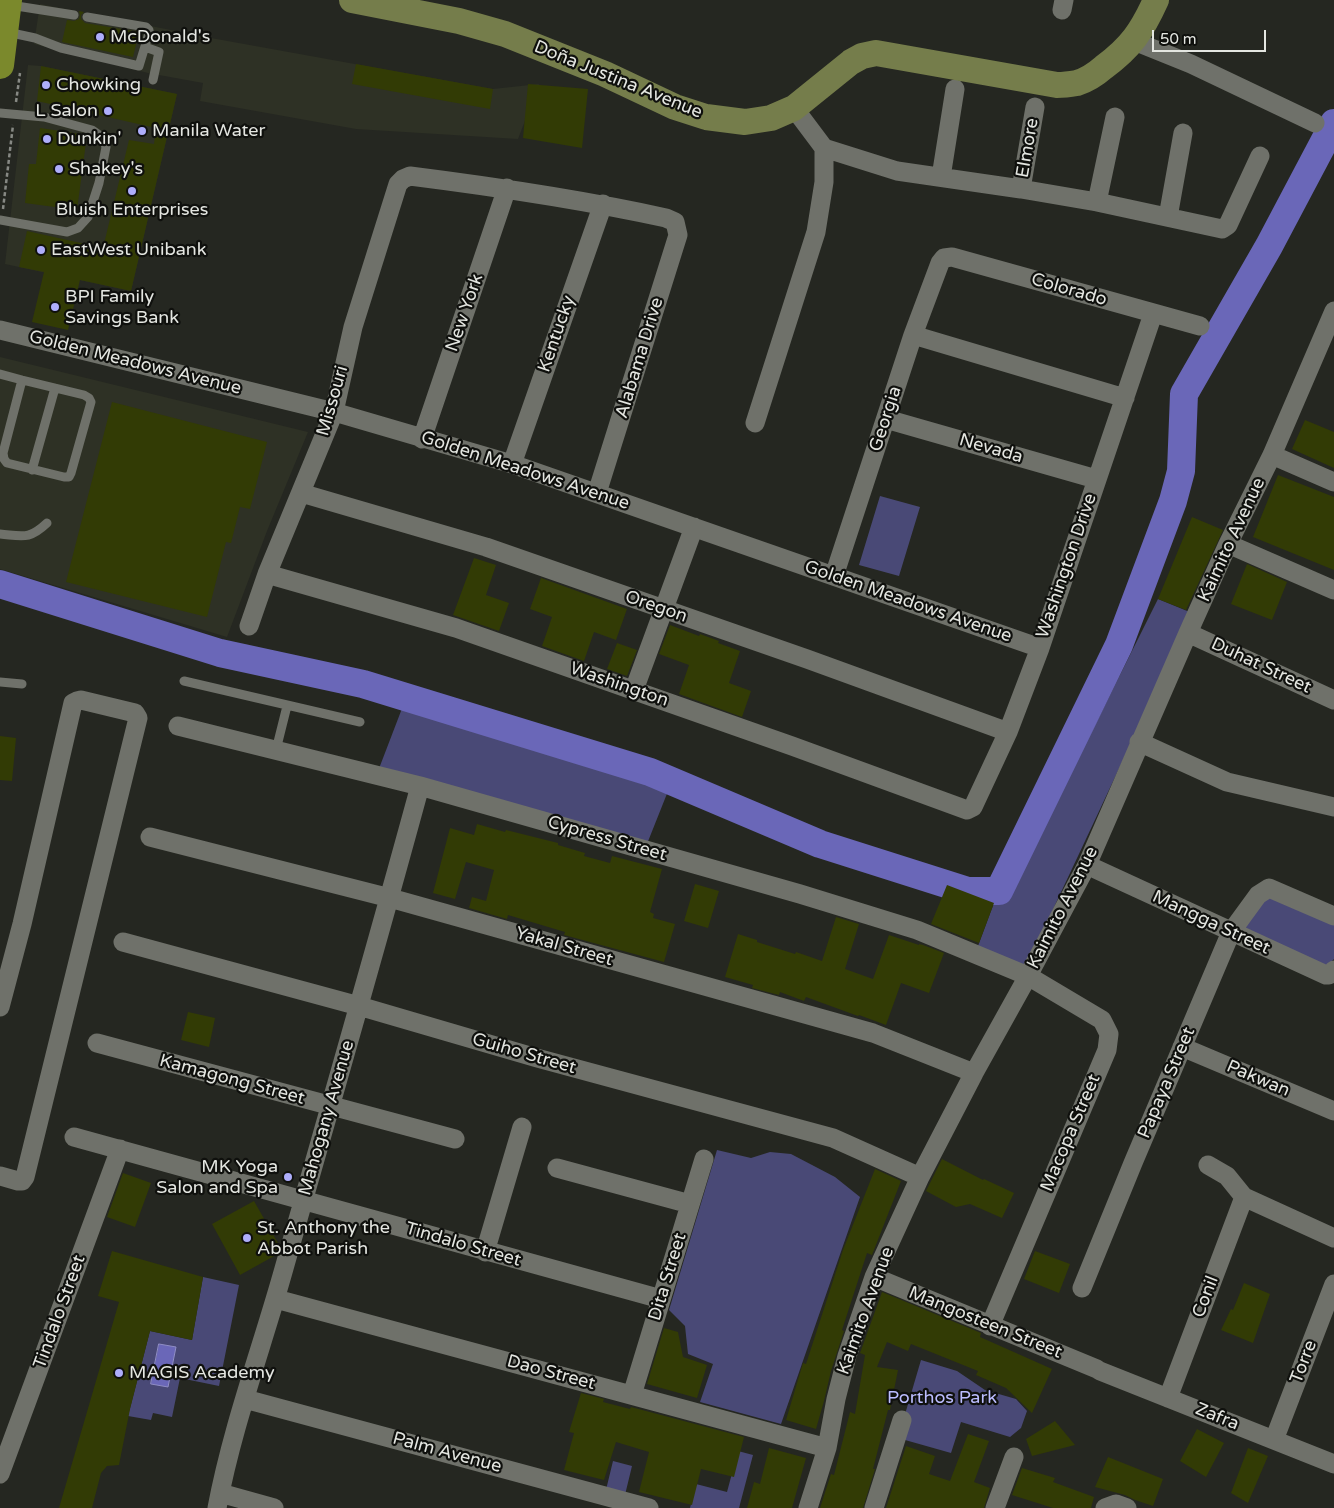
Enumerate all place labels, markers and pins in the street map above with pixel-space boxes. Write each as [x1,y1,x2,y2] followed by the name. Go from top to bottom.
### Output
[110,26,210,48] place label: McDonald's
[94,31,106,43] marker: McDonald's
[56,74,141,96] place label: Chowking
[40,79,52,91] marker: Chowking
[35,100,98,122] place label: L Salon
[102,105,114,117] marker: L Salon
[152,120,265,142] place label: Manila Water
[136,125,148,137] marker: Manila Water
[57,128,122,150] place label: Dunkin'
[41,133,53,145] marker: Dunkin'
[69,158,143,180] place label: Shakey's
[53,163,65,175] marker: Shakey's
[126,185,138,197] marker: Bluish Enterprises
[56,199,208,221] place label: Bluish Enterprises
[51,239,207,261] place label: EastWest Unibank
[35,244,47,256] marker: EastWest Unibank
[65,286,179,328] place label: BPI Family Savings Bank
[49,301,61,313] marker: BPI Family Savings Bank
[156,1156,278,1198] place label: MK Yoga Salon and Spa
[282,1171,294,1183] marker: MK Yoga Salon and Spa
[257,1217,390,1260] place label: St. Anthony the Abbot Parish
[241,1232,253,1244] marker: St. Anthony the Abbot Parish
[129,1362,275,1384] place label: MAGIS Academy
[113,1367,125,1379] marker: MAGIS Academy

